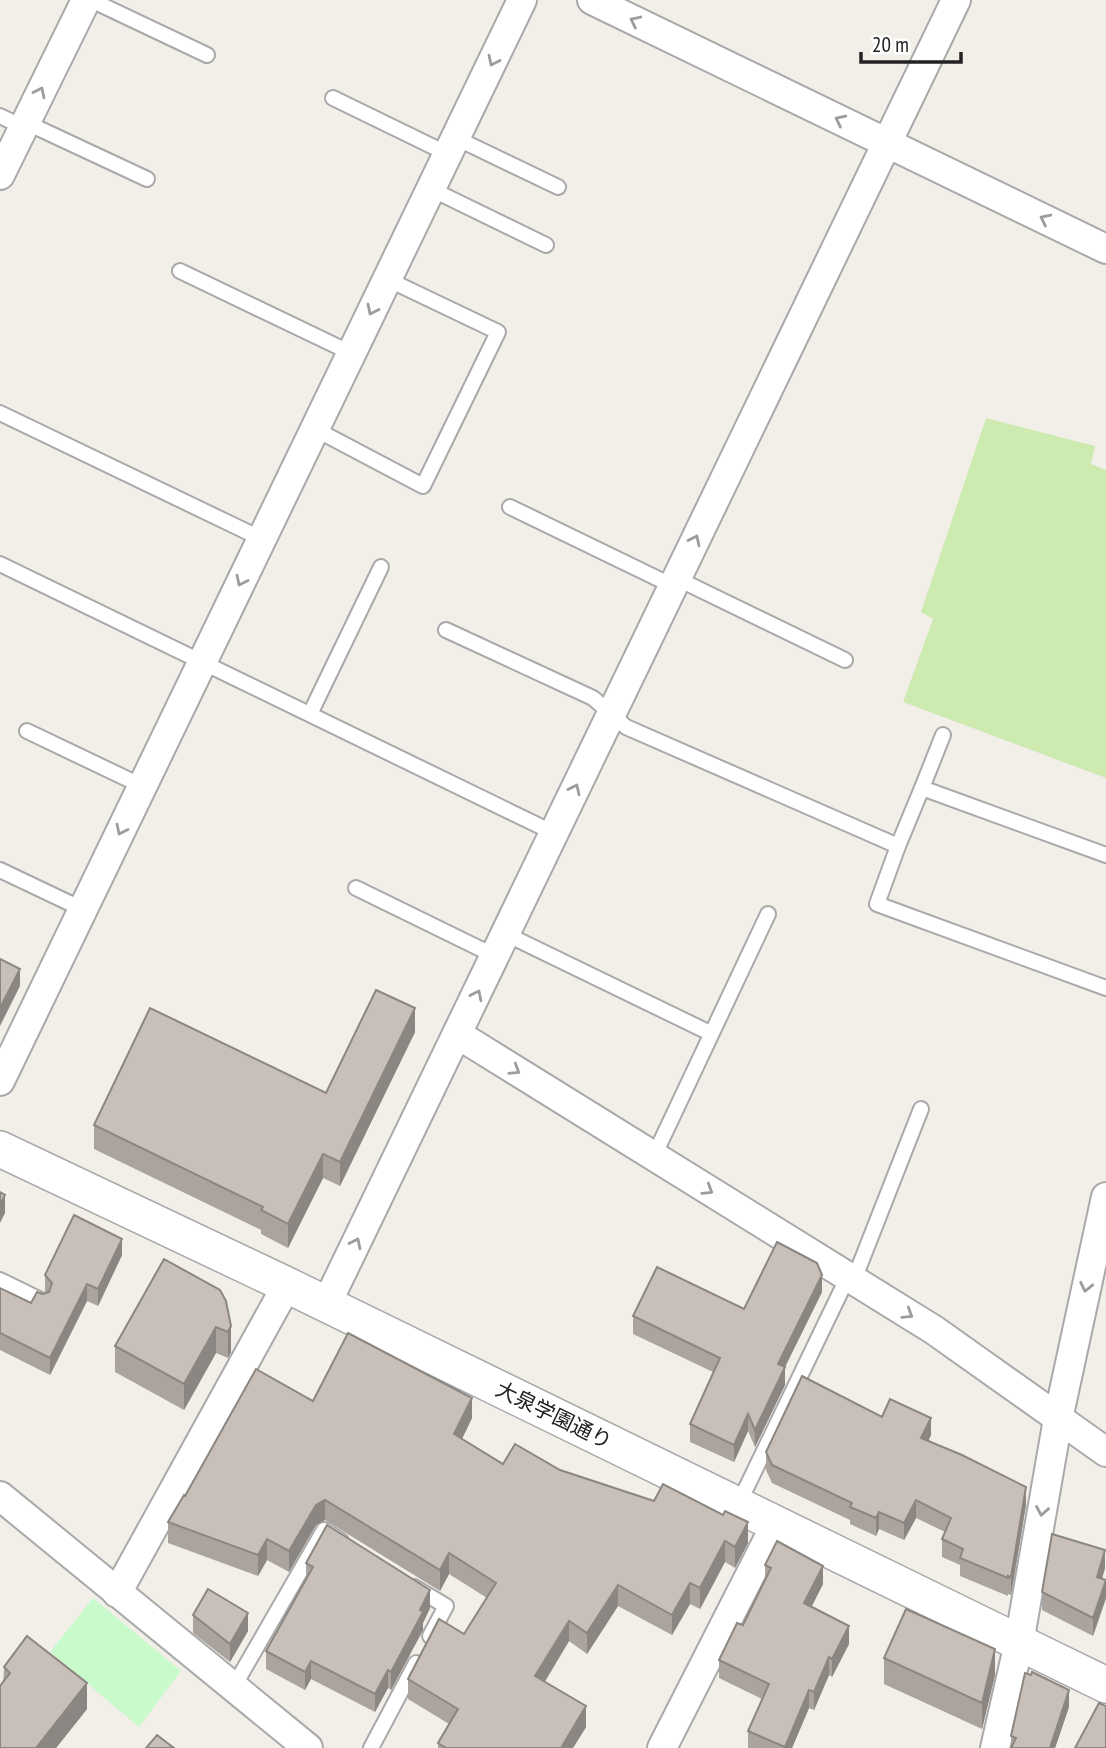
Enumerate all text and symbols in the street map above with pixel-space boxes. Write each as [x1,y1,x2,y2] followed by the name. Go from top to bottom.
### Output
[630,15,642,29] one-way arrow
[861,21,961,65] scale bar
[872,31,909,58] text: 20 m
[487,54,501,66] one-way arrow
[32,87,46,99] one-way arrow
[835,114,847,128] one-way arrow
[1040,213,1052,227] one-way arrow
[367,303,381,315] one-way arrow
[686,535,700,547] one-way arrow
[235,574,249,586] one-way arrow
[567,784,581,797] one-way arrow
[115,823,129,835] one-way arrow
[468,990,482,1002] one-way arrow
[508,1062,521,1075] one-way arrow
[701,1182,714,1195] one-way arrow
[348,1238,362,1250] one-way arrow
[1080,1281,1095,1293] one-way arrow
[900,1306,913,1319] one-way arrow
[491,1375,617,1455] street label: 大泉学園通り
[1035,1505,1050,1516] one-way arrow

